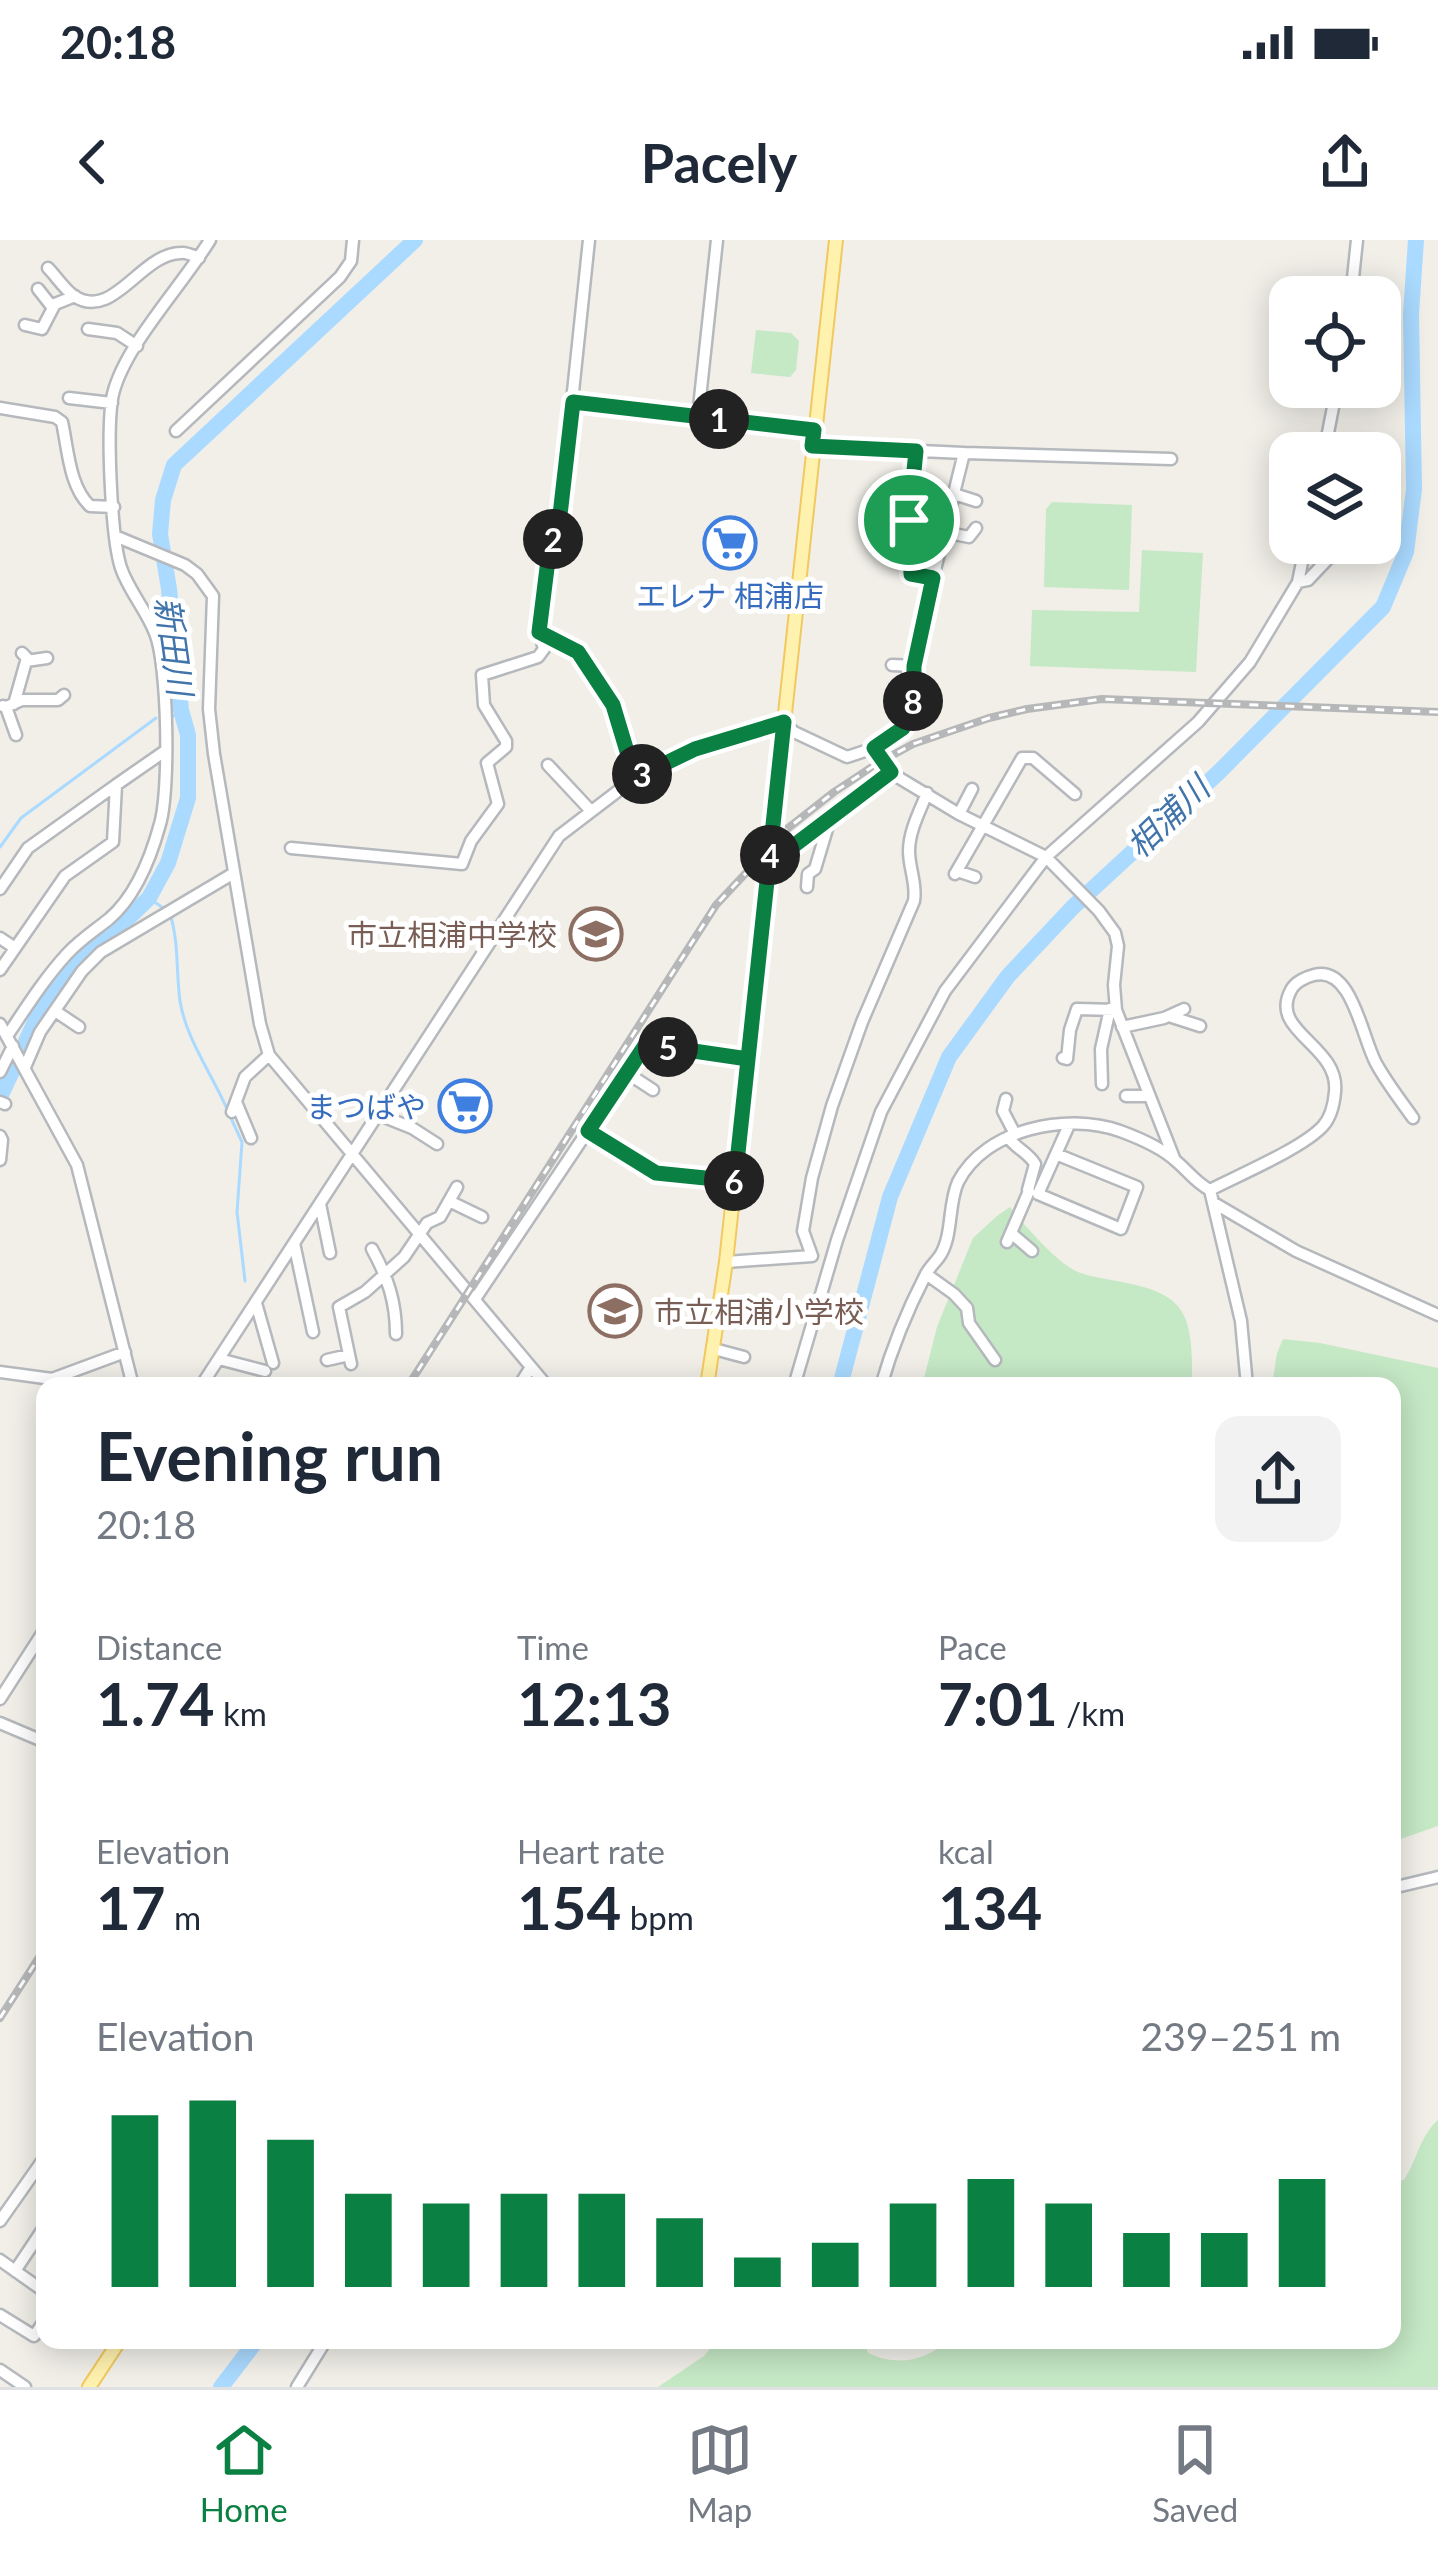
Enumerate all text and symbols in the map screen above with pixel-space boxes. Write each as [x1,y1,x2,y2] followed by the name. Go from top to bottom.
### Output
[60,15,176,69] text: 20:18
[60,129,126,195] icon: back
[1312,129,1378,195] icon: share
[641,130,797,195] text: Pacely
[1269,276,1401,564] map controls
[1269,276,1401,408] button: locate
[689,389,749,449] pin: 1
[709,399,729,439] text: 1
[1269,432,1401,564] button: layers
[858,469,960,571] pin
[876,487,942,553] icon: arrive
[523,509,583,569] pin: 2
[702,515,758,571] supermarket icon: エレナ 相浦店
[543,519,563,559] text: 2
[636,577,824,613] place label: エレナ 相浦店
[148,594,202,701] water label: 新田川
[883,671,943,731] pin: 8
[903,681,923,721] text: 8
[612,744,672,804] pin: 3
[632,754,652,794] text: 3
[1117,765,1219,865] water label: 相浦川
[740,825,800,885] pin: 4
[760,835,780,875] text: 4
[568,906,624,962] school or university icon: 市立相浦中学校
[347,916,557,952] place label: 市立相浦中学校
[638,1017,698,1077] pin: 5
[658,1027,678,1067] text: 5
[437,1078,493,1134] supermarket icon: まつばや
[306,1088,426,1124] place label: まつばや
[704,1151,764,1211] pin: 6
[724,1161,744,1201] text: 6
[587,1283,643,1339] school or university icon: 市立相浦小学校
[654,1293,864,1329] place label: 市立相浦小学校
[96,1416,443,1495] text: Evening run
[1215,1416,1341,1542] button: share
[96,1501,196,1547] text: 20:18
[96,1627,223,1667] text: Distance
[517,1627,589,1667] text: Time
[938,1627,1007,1667] text: Pace
[96,1667,215,1739] text: 1.74
[517,1667,672,1739] text: 12:13
[938,1667,1058,1739] text: 7:01
[215,1693,267,1733] text: km
[1058,1693,1125,1733] text: /km
[96,1831,230,1871] text: Elevation
[517,1831,665,1871] text: Heart rate
[938,1831,994,1871] text: kcal
[96,1871,166,1943] text: 17
[517,1871,621,1943] text: 154
[938,1871,1042,1943] text: 134
[166,1897,201,1937] text: m
[621,1897,694,1937] text: bpm
[96,2013,254,2059] text: Elevation
[1141,2013,1341,2059] text: 239–251 m
[200,2417,288,2529] tab: Home
[687,2417,753,2529] tab: Map
[1152,2417,1238,2529] tab: Saved

